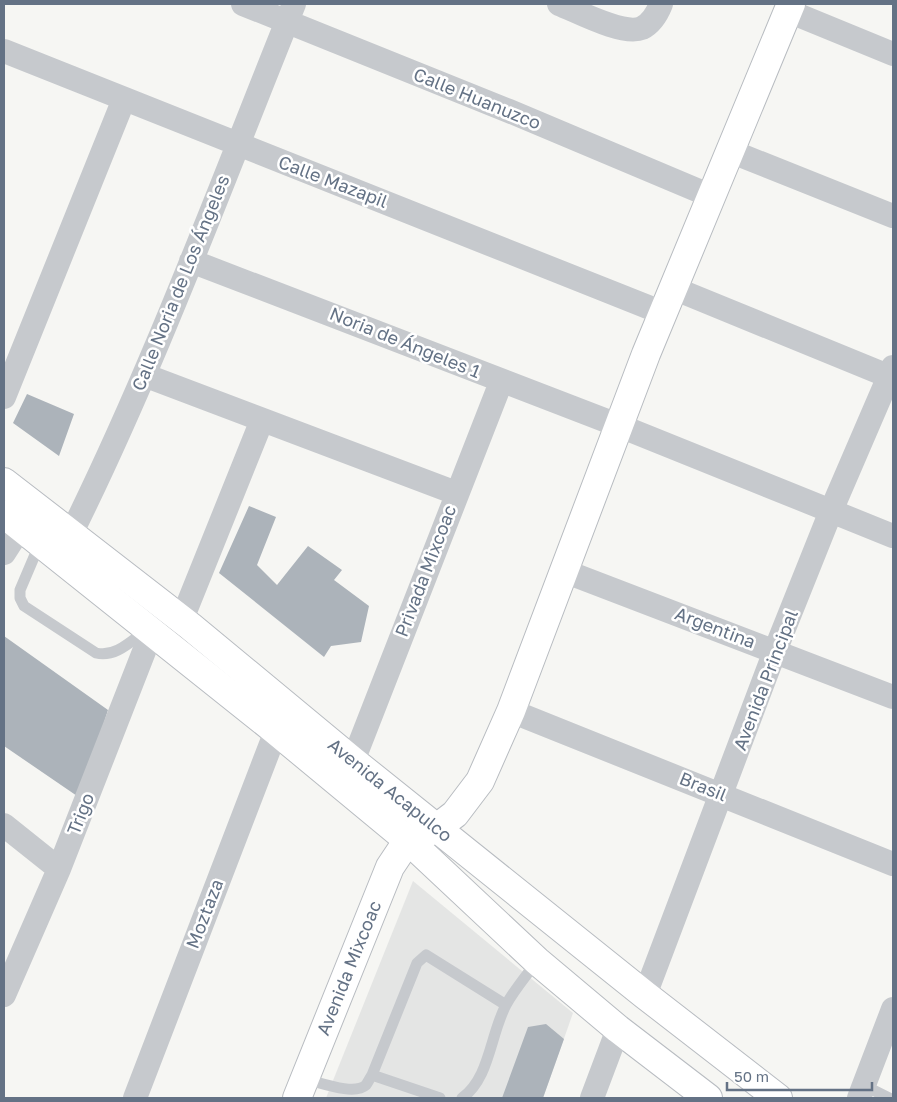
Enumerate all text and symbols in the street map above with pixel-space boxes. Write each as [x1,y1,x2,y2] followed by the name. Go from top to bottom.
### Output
[411,63,544,134] street label: Calle Huanuzco
[276,150,391,212] street label: Calle Mazapil
[127,171,234,394] street label: Calle Noria de Los Ángeles
[327,302,484,382] street label: Noria de Ángeles 1
[390,501,460,640] street label: Privada Mixcoac
[672,602,759,652] street label: Argentina
[728,606,802,753] street label: Avenida Principal
[324,733,457,846] street label: Avenida Acapulco
[676,767,731,806] street label: Brasil
[62,789,98,838] street label: Trigo
[181,876,227,951] street label: Moztaza
[311,897,385,1038] street label: Avenida Mixcoac
[727,1060,872,1092] scale bar
[734,1067,769,1085] text: 50 m

